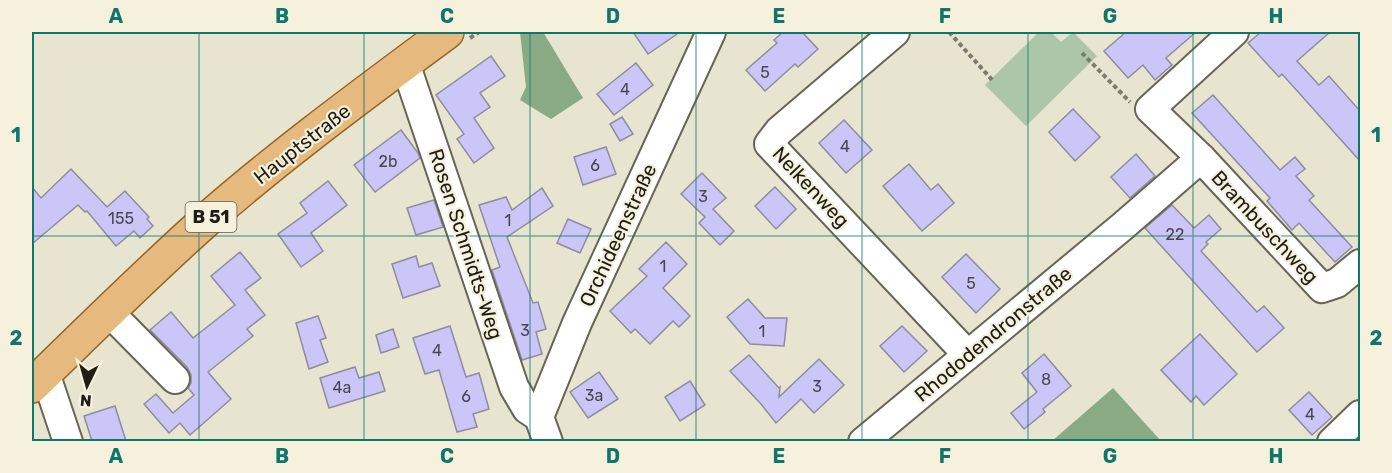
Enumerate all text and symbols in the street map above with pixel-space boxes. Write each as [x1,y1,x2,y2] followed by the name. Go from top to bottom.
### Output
[109,4,124,28] text: A
[275,4,289,28] text: B
[440,4,454,28] text: C
[606,4,620,28] text: D
[773,4,785,28] text: E
[939,4,951,28] text: F
[1103,4,1117,28] text: G
[1269,4,1283,28] text: H
[760,63,770,82] house number: 5
[620,80,630,99] house number: 4
[249,99,355,189] street label: Hauptstraße
[11,123,21,147] text: 1
[1371,123,1381,147] text: 1
[840,137,850,156] house number: 4
[767,142,855,232] street label: Nelkenweg
[424,146,508,342] street label: Rosen Schmidts-Weg
[379,152,397,171] house number: 2b
[590,156,600,175] house number: 6
[574,160,662,310] street label: Orchideenstraße
[1207,166,1323,288] street label: Brambuschweg
[698,187,708,206] house number: 3
[186,202,236,232] road number: B 51
[108,209,134,228] house number: 155
[505,211,511,230] house number: 1
[1166,225,1184,244] house number: 22
[660,257,666,276] house number: 1
[910,261,1076,407] street label: Rhododendronstraße
[966,274,976,293] house number: 5
[520,321,530,340] house number: 3
[759,322,765,341] house number: 1
[10,326,23,350] text: 2
[1370,326,1383,350] text: 2
[432,341,442,360] house number: 4
[57,356,117,416] north arrow
[1041,370,1051,389] house number: 8
[812,377,822,396] house number: 3
[333,378,351,397] house number: 4a
[585,386,603,405] house number: 3a
[461,387,471,406] house number: 6
[79,390,92,410] text: N
[1305,405,1315,424] house number: 4
[109,444,124,468] text: A
[275,444,289,468] text: B
[440,444,454,468] text: C
[606,444,620,468] text: D
[773,444,785,468] text: E
[939,444,951,468] text: F
[1103,444,1117,468] text: G
[1269,444,1283,468] text: H

